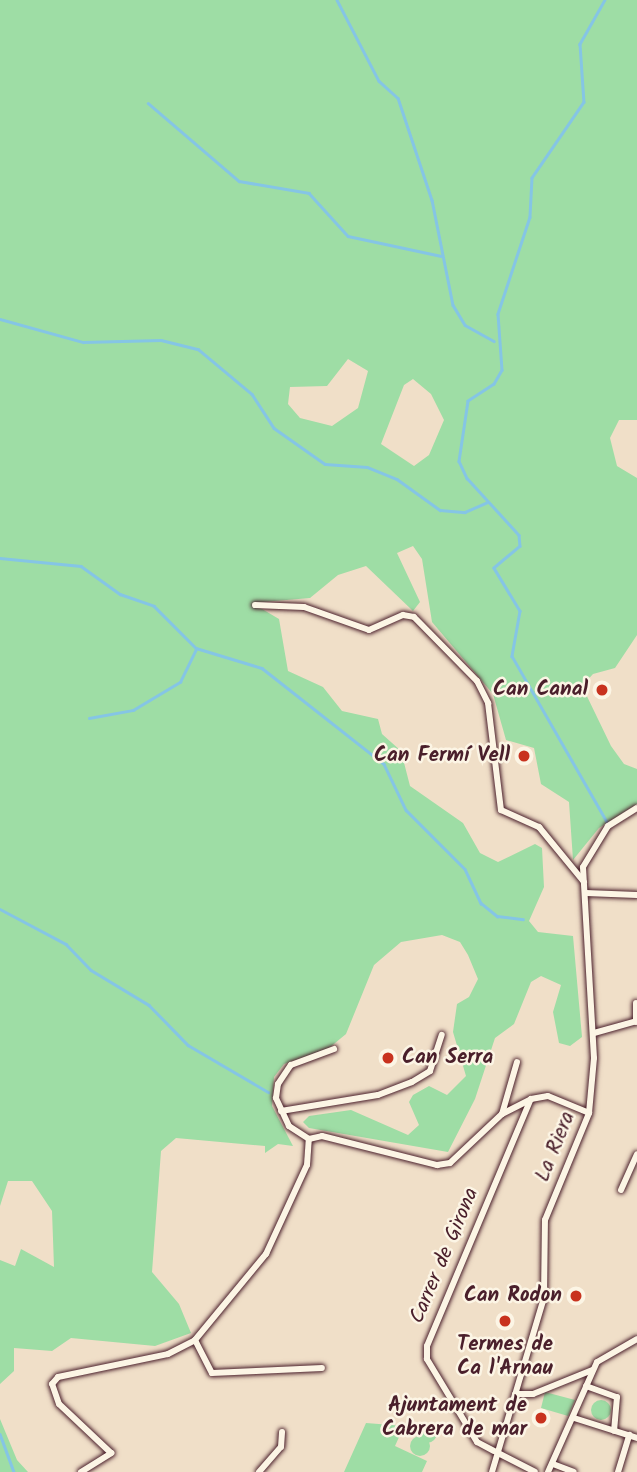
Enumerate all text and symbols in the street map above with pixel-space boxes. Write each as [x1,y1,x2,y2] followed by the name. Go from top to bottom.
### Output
[493,677,588,703] place label: Can Canal
[594,682,610,698] marker: Can Canal
[374,743,510,769] place label: Can Fermí Vell
[516,748,532,764] marker: Can Fermí Vell
[402,1045,493,1071] place label: Can Serra
[380,1050,396,1066] marker: Can Serra
[531,1108,581,1186] street label: La Riera
[405,1184,485,1328] street label: Carrer de Girona
[464,1283,562,1309] place label: Can Rodon
[568,1288,584,1304] marker: Can Rodon
[497,1313,513,1329] marker: Termes de Ca l'Arnau
[457,1332,553,1382] place label: Termes de Ca l'Arnau
[382,1393,527,1443] place label: Ajuntament de Cabrera de mar
[533,1410,549,1426] marker: Ajuntament de Cabrera de mar

